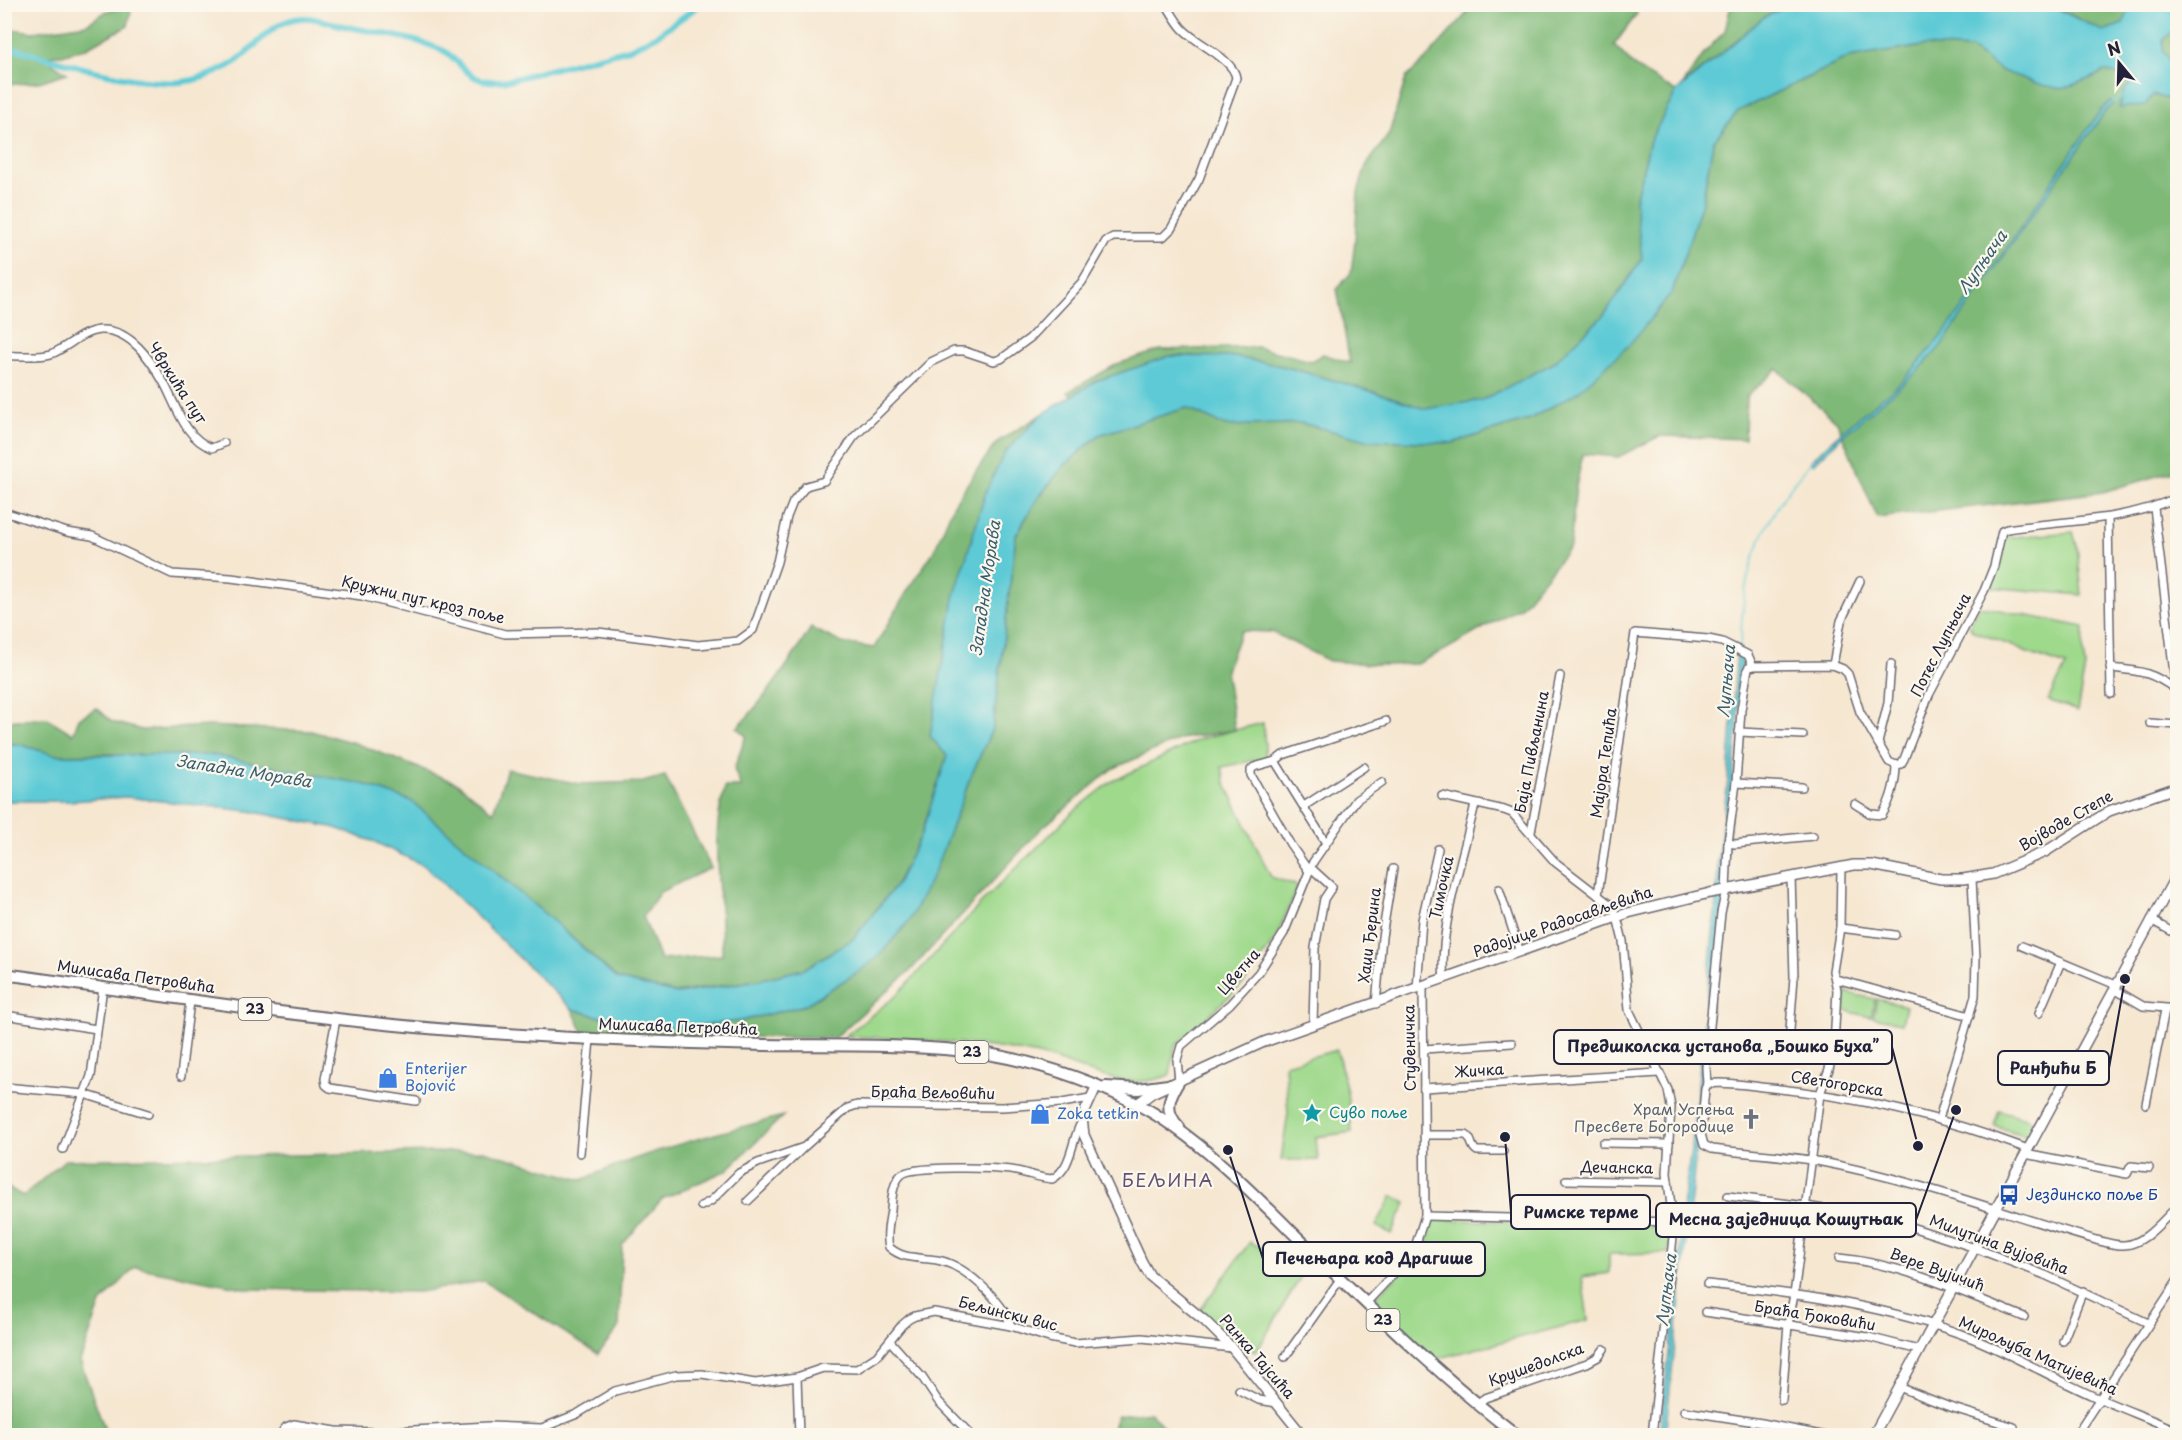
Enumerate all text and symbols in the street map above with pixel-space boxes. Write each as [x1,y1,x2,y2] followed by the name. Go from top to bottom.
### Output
[2089,33,2149,93] north arrow
[2104,34,2124,61] text: N
[1951,224,2012,298] water label: Лупњача
[143,337,214,428] street label: Чвркића пут
[963,518,1005,657] water label: Западна Морава
[339,569,507,629] street label: Кружни пут кроз поље
[1904,588,1976,700] street label: Потес Лупњача
[1710,643,1740,718] water label: Лупњача
[1507,688,1554,815] street label: Баја Пивљанина
[1583,706,1622,819] street label: Мајора Тепића
[175,748,314,793] water label: Западна Морава
[2014,783,2117,856] street label: Војводе Степе
[1423,853,1459,922] street label: Тимочка
[1470,879,1656,962] street label: Радојице Радосављевића
[1351,885,1386,984] street label: Хаџи Ђерина
[1211,942,1265,999] street label: Цветна
[56,953,217,998] street label: Милисава Петровића
[238,998,272,1020] road number: 23
[1396,1004,1421,1092] street label: Студеничка
[598,1011,759,1040] street label: Милисава Петровића
[1554,1030,1892,1064] callout: Предшколска установа „Бошко Буха”
[1567,1033,1879,1057] text: Предшколска установа „Бошко Буха”
[956,1041,988,1063] road number: 23
[1998,1051,2109,1085] callout: Ранђићи Б
[2009,1055,2097,1079] text: Ранђићи Б
[405,1056,467,1096] place label: Enterijer Bojović
[1453,1056,1505,1083] street label: Жичка
[1789,1064,1886,1101] street label: Светогорска
[376,1066,400,1090] shop icon: Enterijer Bojović
[871,1079,995,1104] street label: Браћа Вељовићи
[1574,1097,1735,1137] place label: Храм Успења Пресвете Богородице
[1329,1100,1408,1123] place label: Суво поље
[1057,1101,1139,1124] place label: Zoka tetkin
[1300,1101,1324,1125] place icon: Суво поље
[1028,1102,1052,1126] shop icon: Zoka tetkin
[1739,1107,1763,1131] church icon: Храм Успења Пресвете Богородице
[1580,1154,1654,1179] street label: Дечанска
[1122,1166,1214,1193] district label: БЕЉИНА
[2026,1182,2158,1205] place label: Јездинско поље Б
[1997,1183,2021,1207] bus stop icon: Јездинско поље Б
[1511,1195,1650,1229] callout: Римске терме
[1524,1199,1639,1223] text: Римске терме
[1656,1203,1916,1237] callout: Месна заједница Кошутњак
[1669,1206,1904,1230] text: Месна заједница Кошутњак
[1927,1208,2073,1280] street label: Милутина Вујовића
[1887,1241,1988,1296] street label: Вере Вујичић
[1263,1242,1485,1276] callout: Печењара код Драгише
[1275,1245,1473,1269] text: Печењара код Драгише
[1649,1252,1681,1327] water label: Лупњача
[956,1289,1060,1336] street label: Бељински вис
[1753,1294,1878,1335] street label: Браћа Ђоковићи
[1215,1309,1302,1404] street label: Ранка Тајсића
[1366,1309,1400,1331] road number: 23
[1956,1309,2122,1400] street label: Мирољуба Матијевића
[1485,1335,1587,1391] street label: Крушедолска

